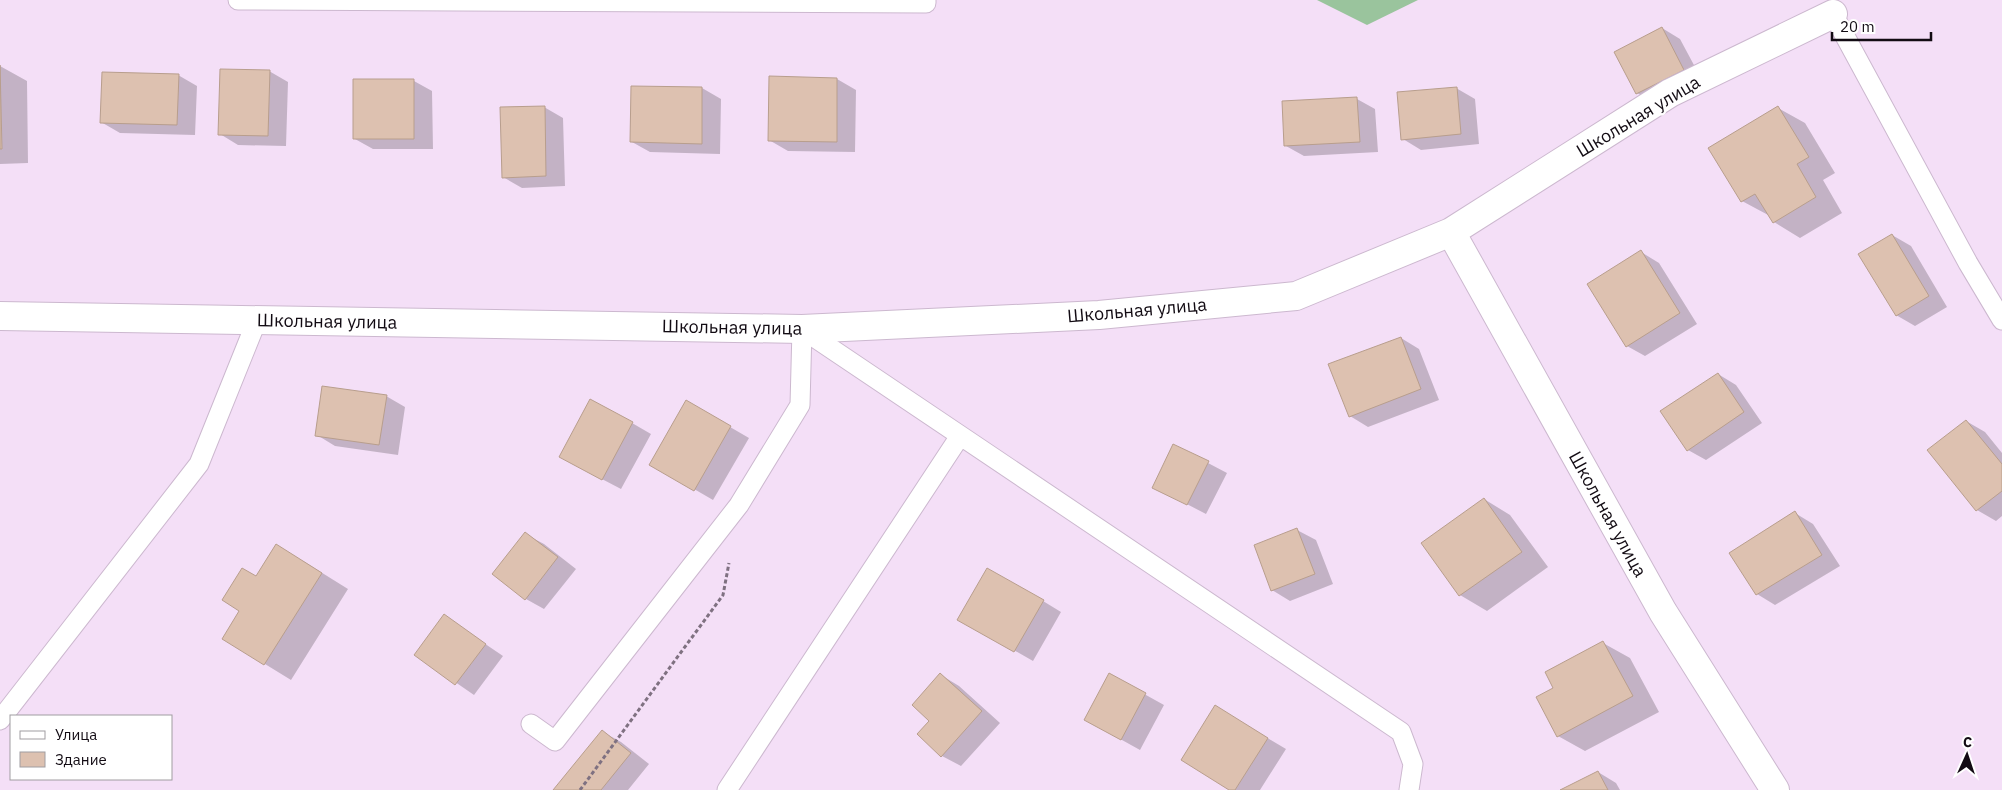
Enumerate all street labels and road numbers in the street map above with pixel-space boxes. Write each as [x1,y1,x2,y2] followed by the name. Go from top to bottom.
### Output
[1572,70,1704,162] street label: Школьная улица
[1066,292,1208,328] street label: Школьная улица
[257,308,398,334] street label: Школьная улица
[662,314,803,340] street label: Школьная улица
[1564,447,1652,581] street label: Школьная улица

